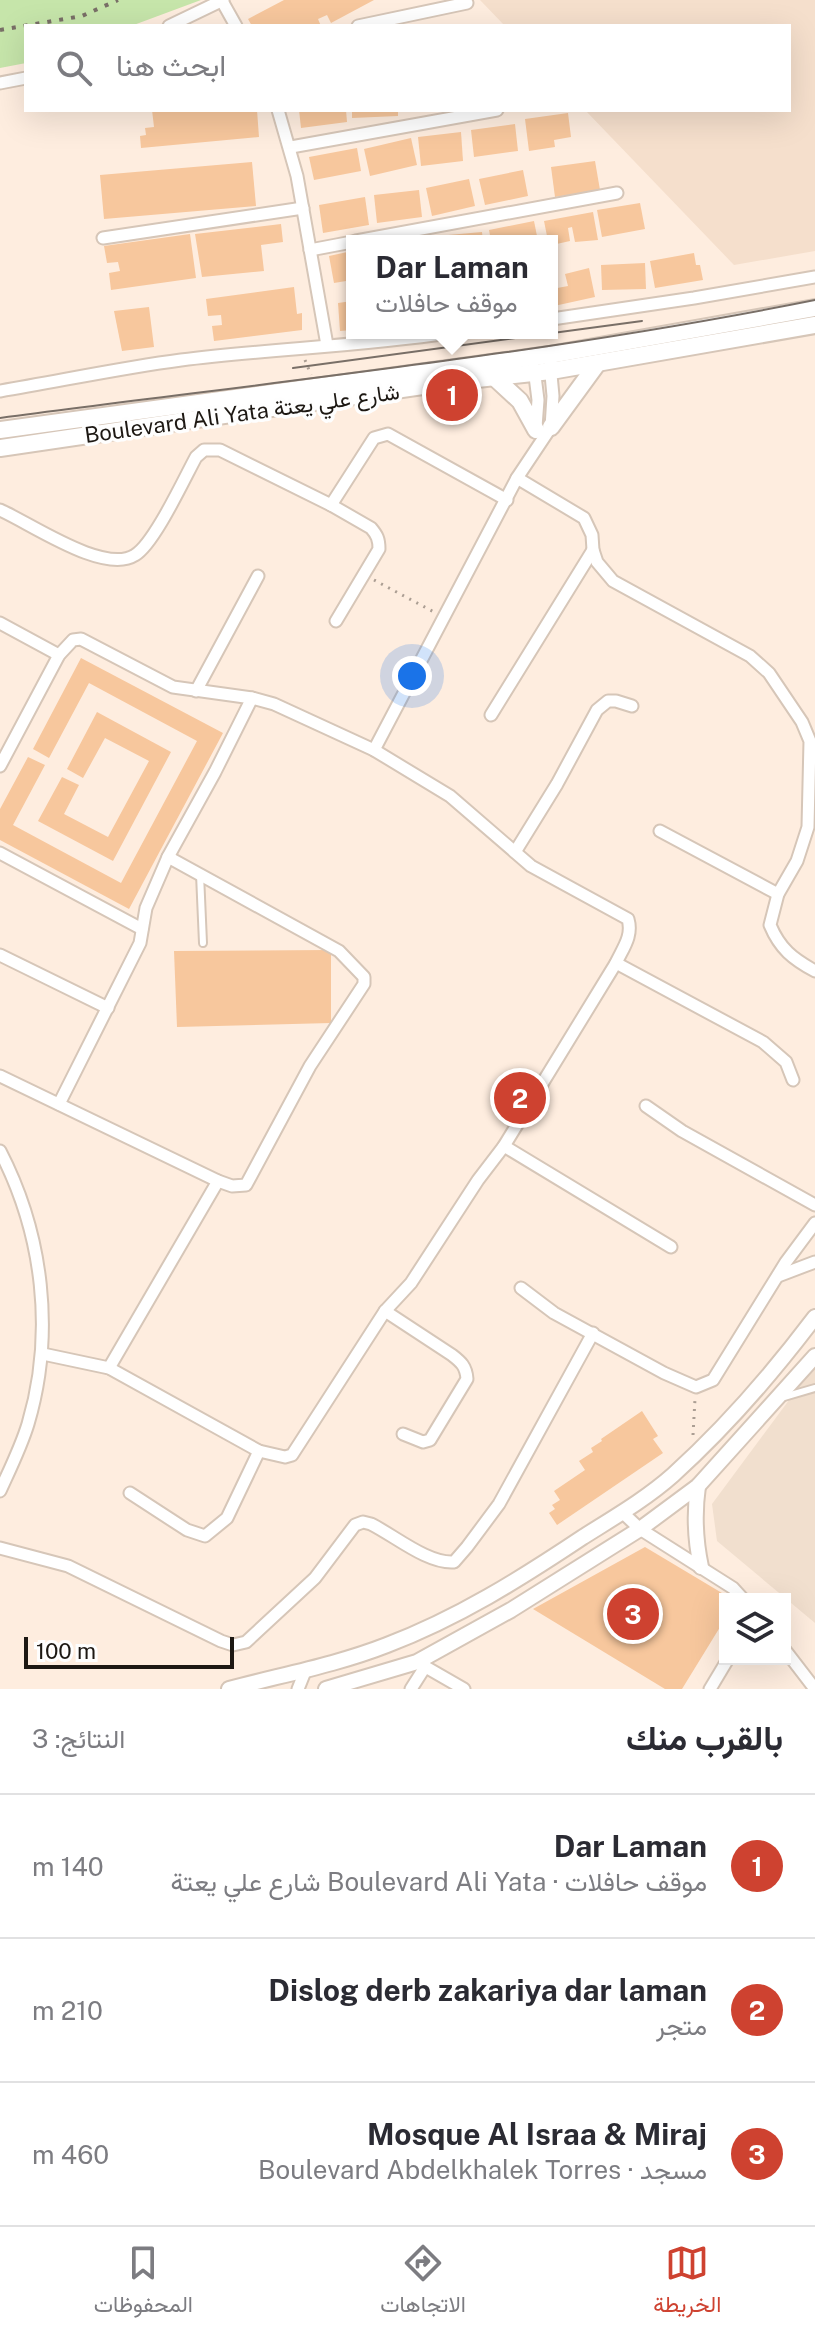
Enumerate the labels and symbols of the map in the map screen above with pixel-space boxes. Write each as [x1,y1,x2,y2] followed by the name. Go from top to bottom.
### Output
[426,365,478,425] pin: 1
[83,378,402,454] street label: Boulevard Ali Yata شارع علي يعتة
[392,656,432,696] your location
[494,1068,546,1128] pin: 2
[607,1584,659,1644] pin: 3
[24,1633,234,1669] scale bar

